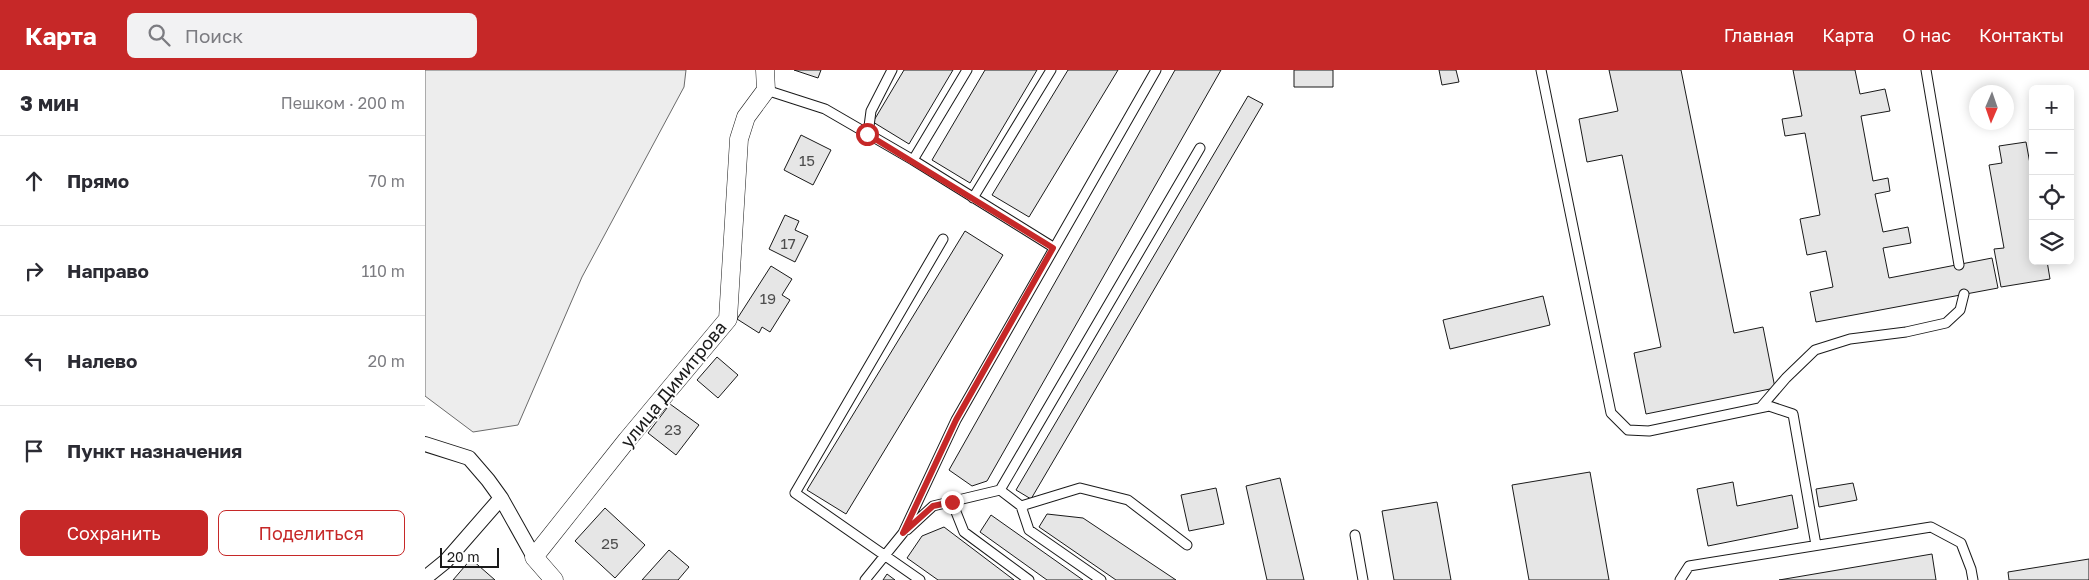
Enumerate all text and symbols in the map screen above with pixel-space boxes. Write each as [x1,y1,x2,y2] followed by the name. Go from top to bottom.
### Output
[127,13,477,58] search box
[25,21,97,50] text: Карта
[145,21,173,49] icon: search
[185,24,243,47] text: Поиск
[1724,24,1794,46] text: Главная
[1822,24,1874,46] text: Карта
[1902,24,1951,46] text: О нас
[1979,24,2064,46] text: Контакты
[1969,85,2014,130] north arrow
[2029,85,2074,265] map controls
[2029,85,2074,130] button: +
[20,90,79,116] text: 3 мин
[281,93,405,113] text: Пешком · 200 m
[856,123,879,146] route start
[2029,130,2074,175] button: −
[799,151,815,169] house number: 15
[20,167,48,195] icon: ahead
[67,169,129,192] text: Прямо
[368,171,405,191] text: 70 m
[2029,175,2074,220] button: locate
[2029,220,2074,265] button: layers
[780,234,796,252] house number: 17
[20,257,48,285] icon: right
[67,259,149,282] text: Направо
[361,261,405,281] text: 110 m
[760,289,776,307] house number: 19
[615,316,731,452] street label: улица Димитрова
[20,347,48,375] icon: left
[67,349,137,372] text: Налево
[368,351,405,371] text: 20 m
[664,420,682,438] house number: 23
[20,437,48,465] icon: arrive
[67,439,242,462] text: Пункт назначения
[941,491,964,514] route end
[20,510,208,556] button: Сохранить
[218,510,405,556] button: Поделиться
[601,534,619,552] house number: 25
[440,545,499,568] scale bar
[447,548,480,565] text: 20 m

